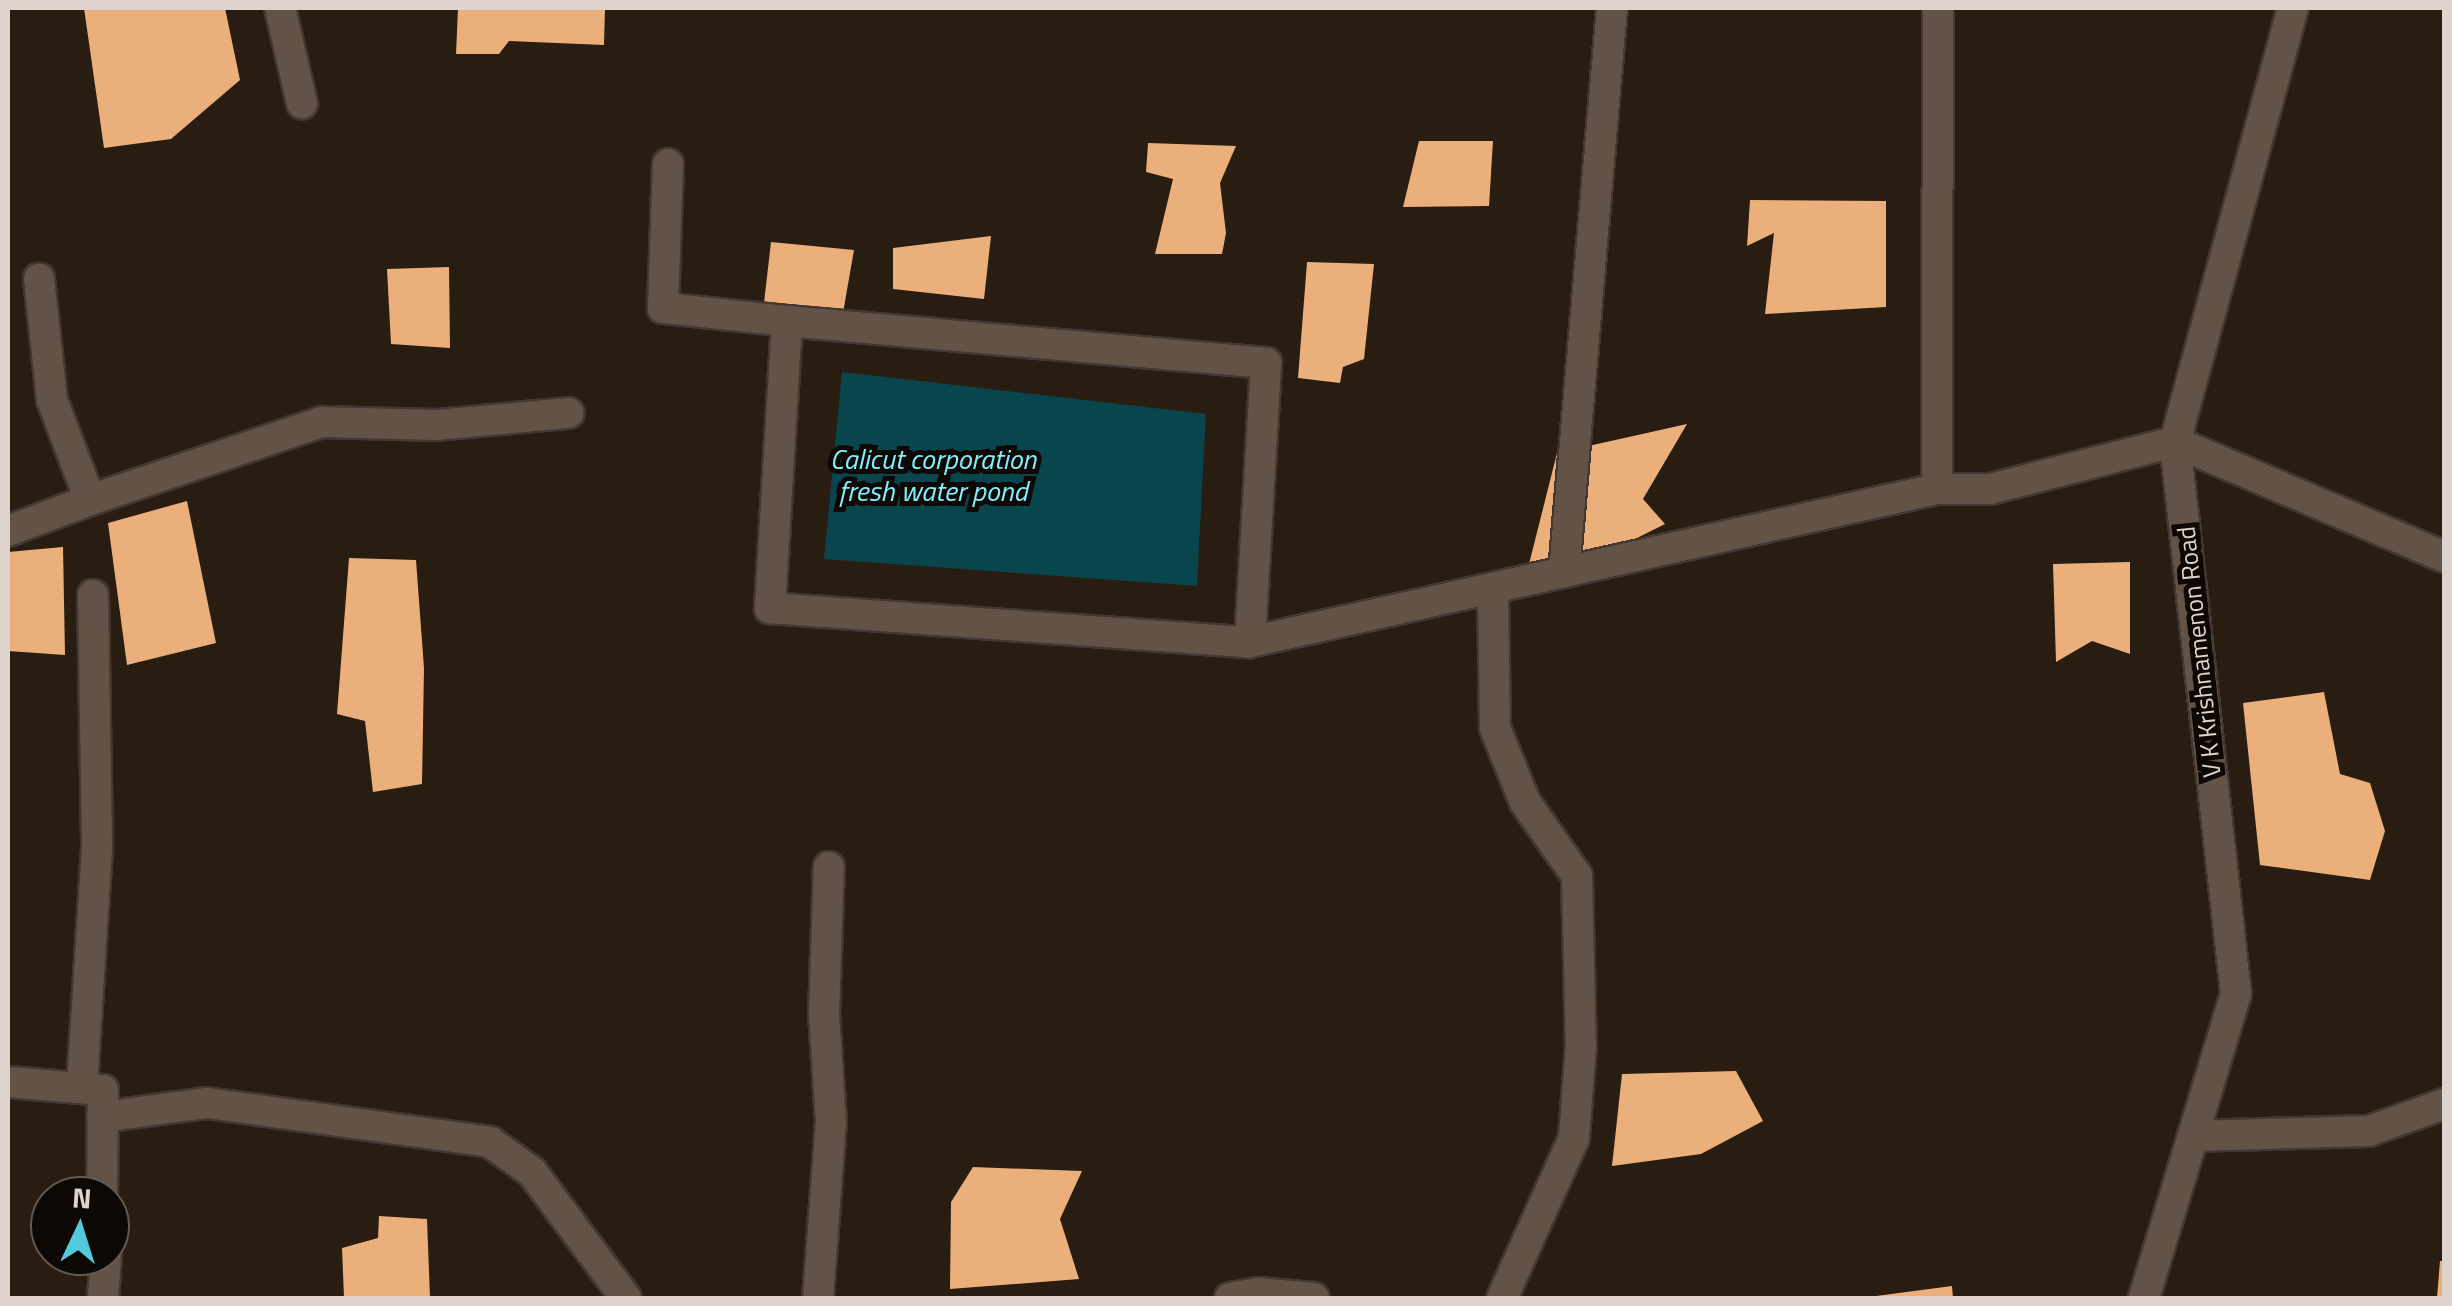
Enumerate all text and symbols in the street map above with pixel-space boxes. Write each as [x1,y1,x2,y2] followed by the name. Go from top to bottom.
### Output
[830,442,1036,508] water label: Calicut corporation fresh water pond
[2171,525,2227,779] street label: V K Krishnamenon Road
[71,1175,93,1220] text: N
[30,1176,130,1276] north arrow

